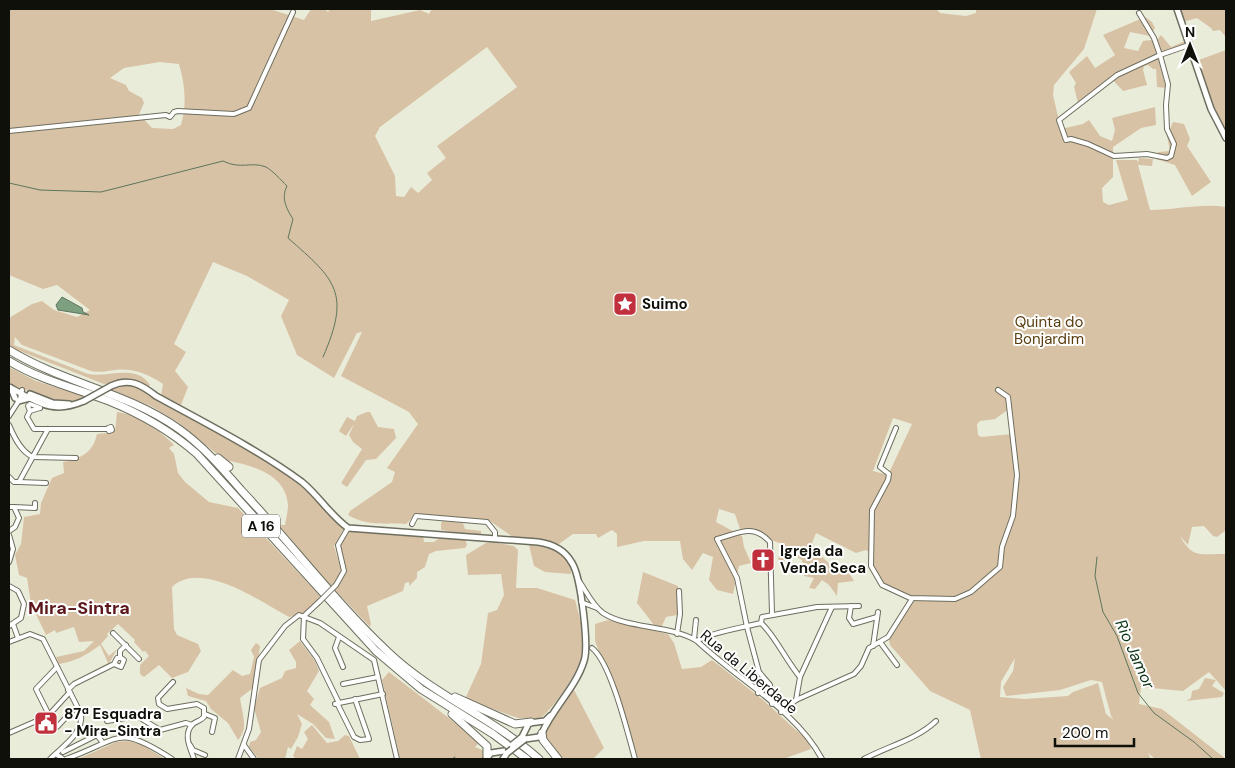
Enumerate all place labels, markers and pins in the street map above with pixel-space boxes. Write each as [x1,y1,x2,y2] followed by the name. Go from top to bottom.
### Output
[612,291,638,317] place icon: Suimo
[642,294,688,314] place label: Suimo
[780,541,866,578] place label: Igreja da Venda Seca
[750,547,776,573] church icon: Igreja da Venda Seca
[64,704,162,741] place label: 87ª Esquadra - Mira-Sintra
[33,710,59,736] public building icon: 87ª Esquadra - Mira-Sintra

